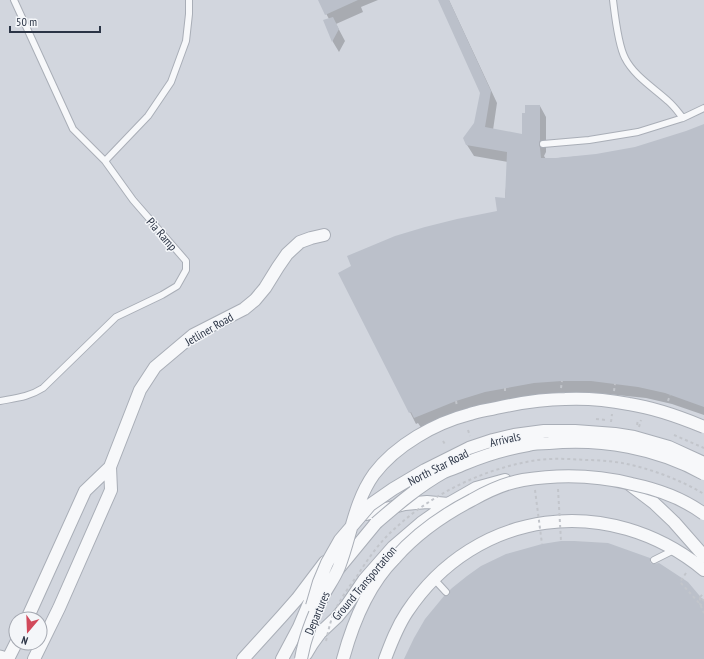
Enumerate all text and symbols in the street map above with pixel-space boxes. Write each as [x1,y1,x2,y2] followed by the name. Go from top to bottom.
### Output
[10,8,100,34] scale bar
[16,14,37,29] text: 50 m
[144,214,180,254] street label: Pia Ramp
[181,309,236,349] street label: Jetliner Road
[488,428,522,450] street label: Arrivals
[405,445,471,489] street label: North Star Road
[329,543,399,623] street label: Ground Transportation
[301,589,333,637] street label: Departures
[8,611,48,651] north arrow
[20,633,30,648] text: N

